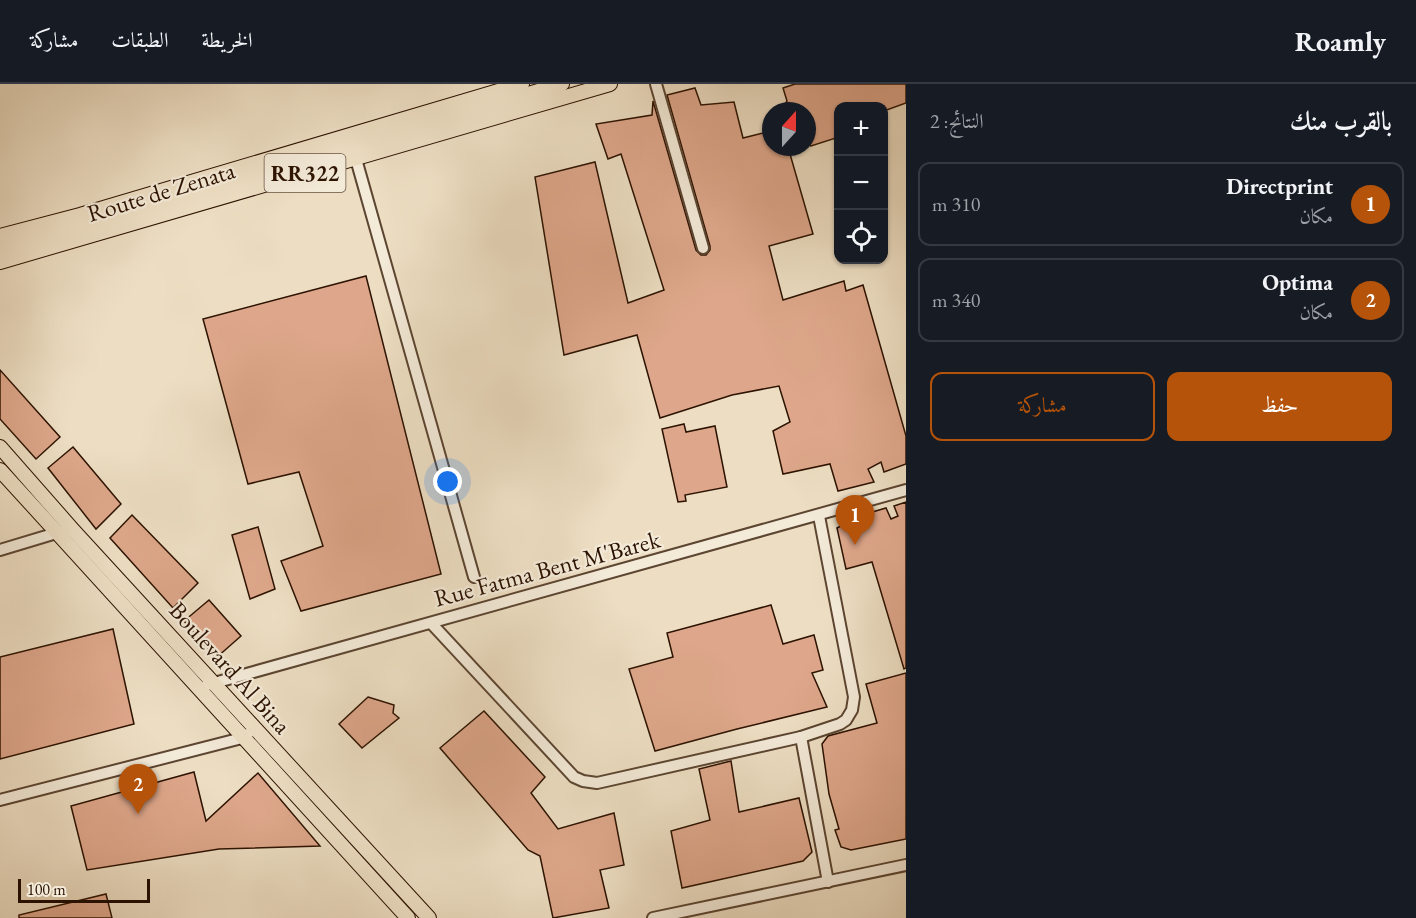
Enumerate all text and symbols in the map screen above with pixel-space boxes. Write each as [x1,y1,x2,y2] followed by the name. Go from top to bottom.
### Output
[1295,23,1386,59] text: Roamly
[30,26,78,53] text: مشاركة
[111,26,168,53] text: الطبقات
[201,26,253,53] text: الخريطة
[762,102,816,156] north arrow
[834,102,888,264] map controls
[834,102,888,156] button: +
[1290,104,1392,138] text: بالقرب منك
[930,108,984,134] text: النتائج: 2
[83,154,239,229] street label: Route de Zenata
[264,154,346,192] road number: RR322
[834,156,888,210] button: −
[1226,172,1333,201] text: Directprint
[932,191,980,217] text: 310 m
[1365,191,1376,217] text: 1
[1299,203,1333,229] text: مكان
[834,210,888,264] button: locate
[1262,268,1333,297] text: Optima
[932,287,980,313] text: 340 m
[1365,287,1376,313] text: 2
[1299,299,1333,325] text: مكان
[930,372,1155,441] button: مشاركة
[1167,372,1392,441] button: حفظ
[433,467,462,496] your location
[836,496,874,545] pin: 1
[430,523,664,614] street label: Rue Fatma Bent M'Barek
[163,595,298,741] street label: Boulevard Al Bina
[118,764,158,814] pin: 2
[18,876,150,904] scale bar
[27,879,66,900] text: 100 m

